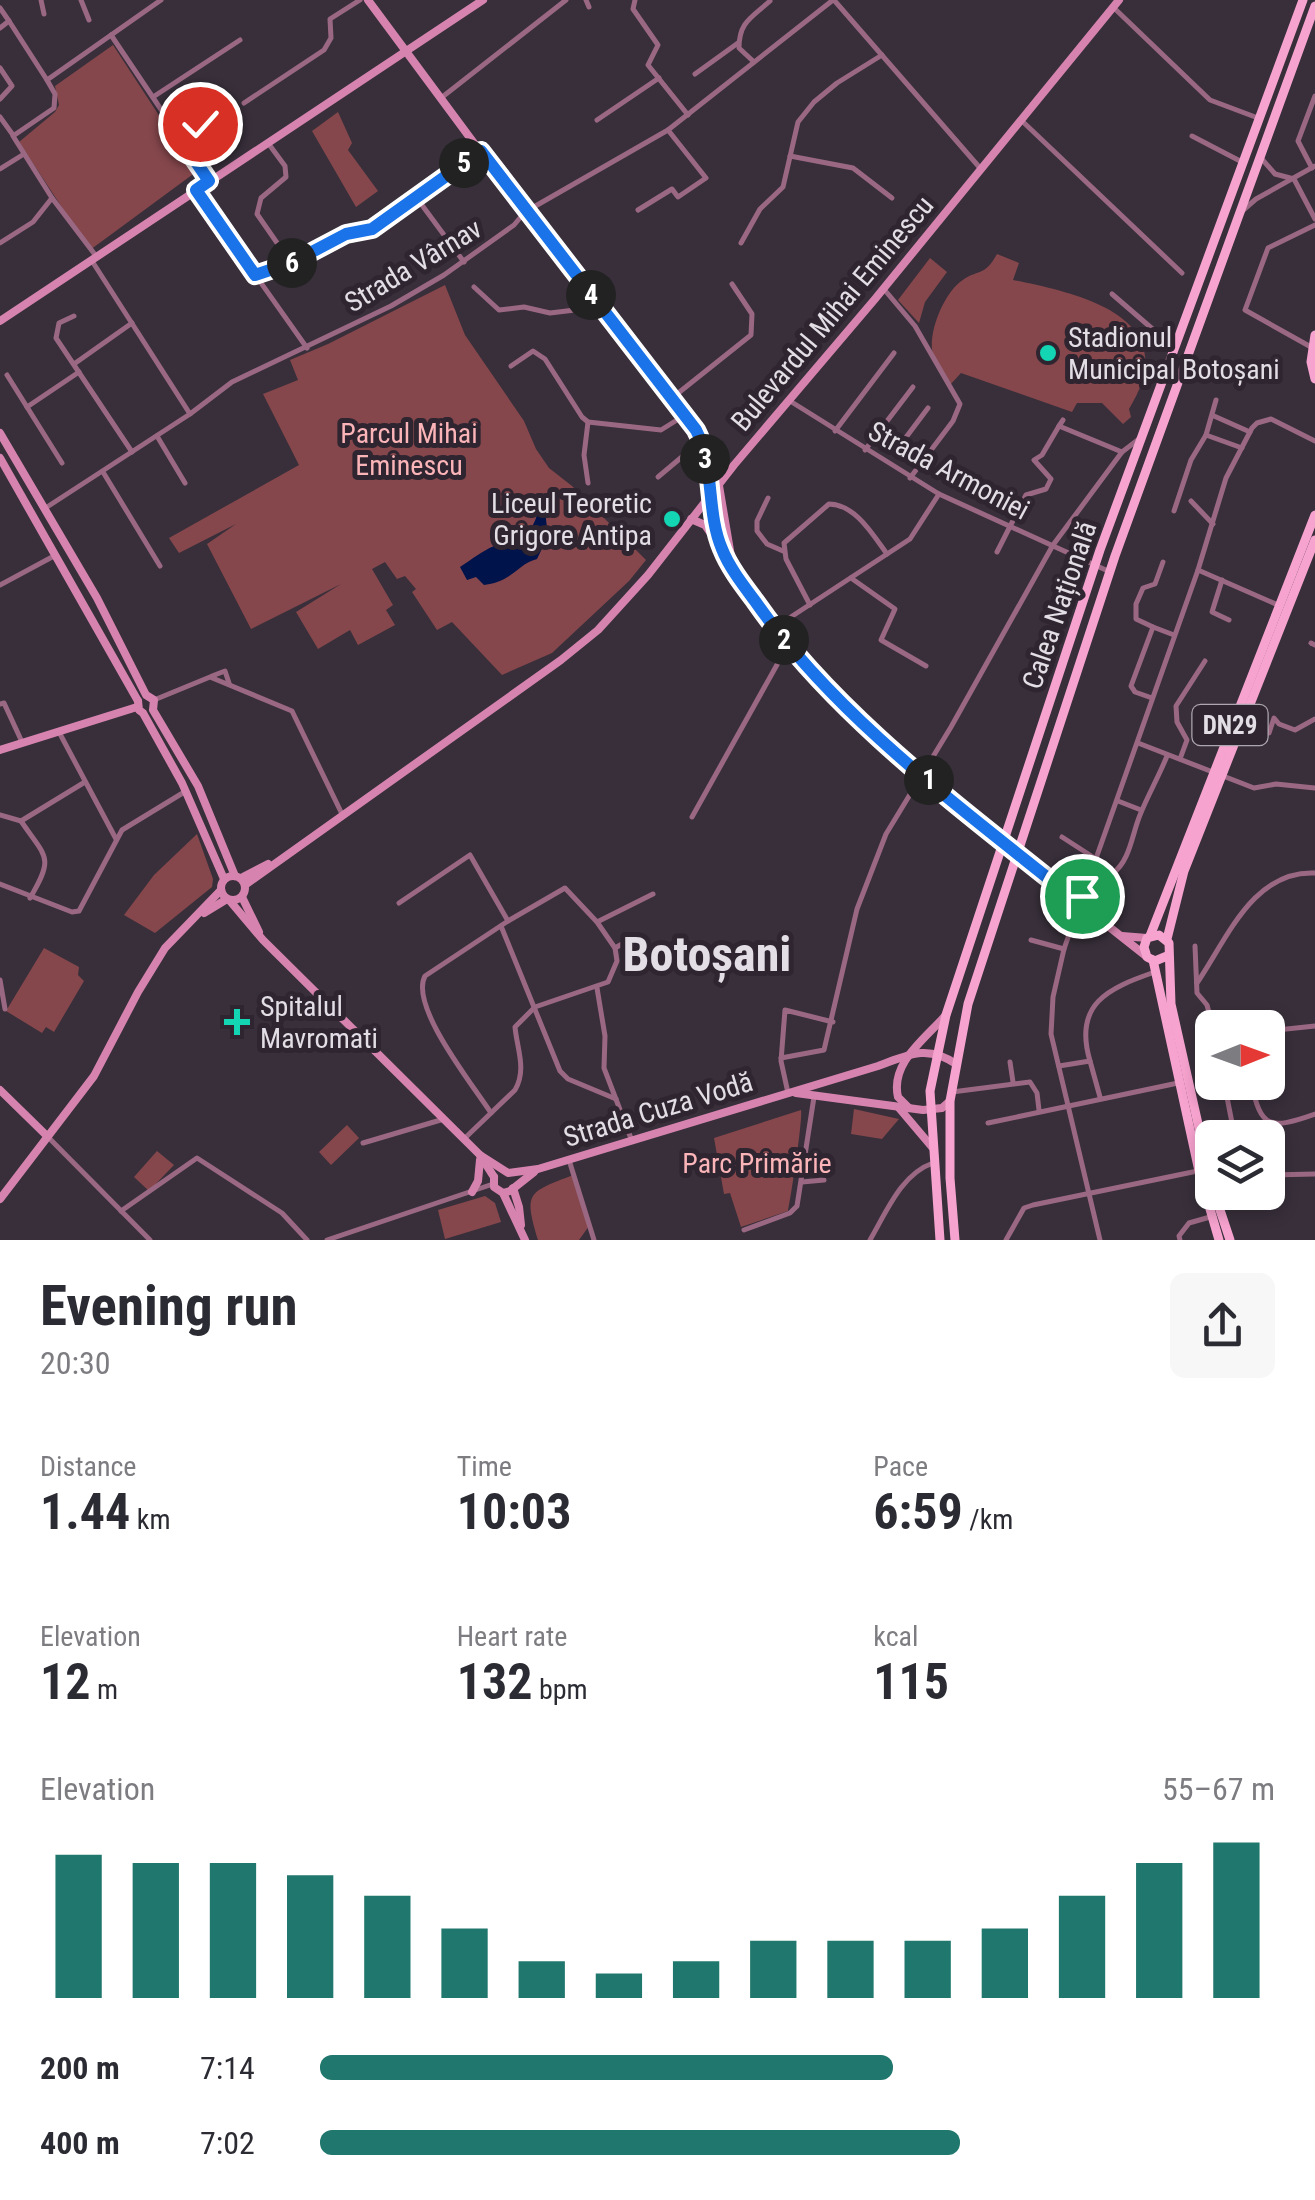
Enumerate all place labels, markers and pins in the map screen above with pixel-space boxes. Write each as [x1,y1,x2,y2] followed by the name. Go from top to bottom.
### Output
[158,82,243,167] pin
[439,138,489,188] pin: 5
[267,238,317,288] pin: 6
[566,270,616,320] pin: 4
[1068,321,1280,386] place label: Stadionul Municipal Botoșani
[1037,342,1059,364] marker: Stadionul Municipal Botoșani
[680,434,730,484] pin: 3
[491,487,652,552] place label: Liceul Teoretic Grigore Antipa
[661,508,683,530] marker: Liceul Teoretic Grigore Antipa
[759,615,809,665] pin: 2
[904,755,954,805] pin: 1
[1040,854,1125,939] pin
[260,990,378,1055] place label: Spitalul Mavromati
[224,1009,250,1035] marker: Spitalul Mavromati

